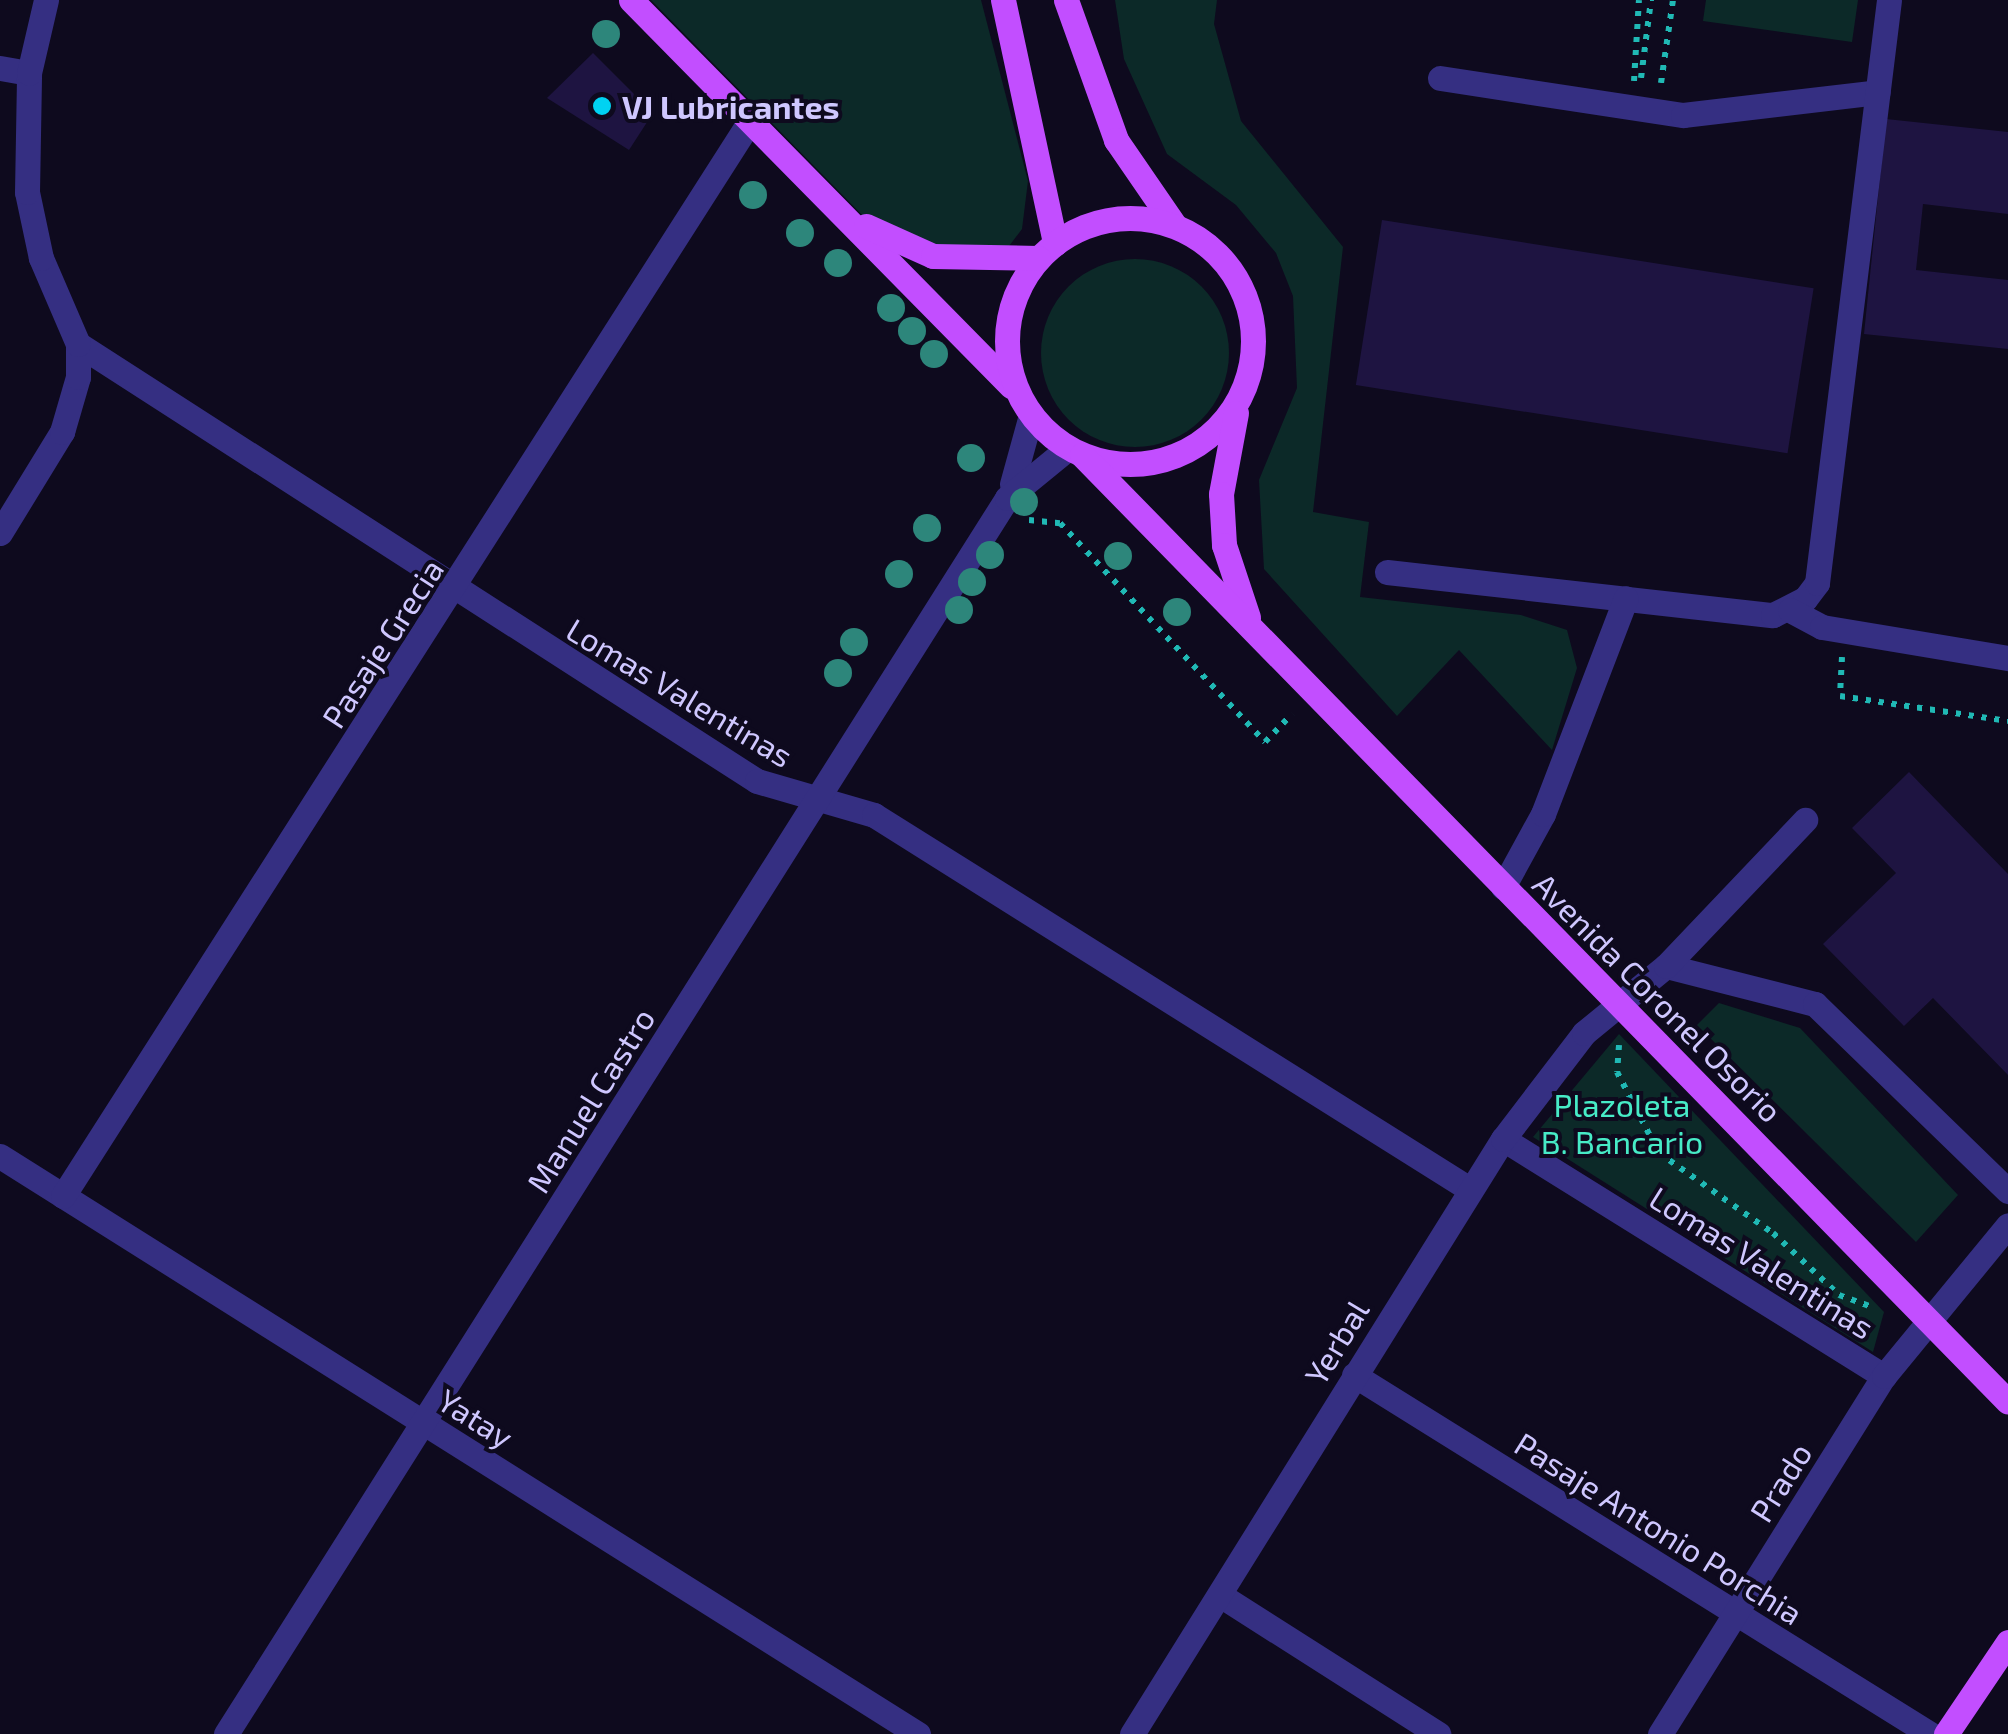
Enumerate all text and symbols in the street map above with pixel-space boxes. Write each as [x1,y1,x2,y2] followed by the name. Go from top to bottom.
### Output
[622,87,840,125] place label: VJ Lubricantes
[591,95,613,117] marker: VJ Lubricantes
[313,551,451,735] street label: Pasaje Grecia
[560,609,800,775] street label: Lomas Valentinas
[1525,864,1791,1130] street label: Avenida Coronel Osorio
[518,1000,662,1200] street label: Manuel Castro
[1541,1086,1703,1161] park label: Plazoleta B. Bancario
[1643,1177,1881,1347] street label: Lomas Valentinas
[1296,1293,1376,1391] street label: Yerbal
[432,1380,520,1456] street label: Yatay
[1508,1424,1810,1632] street label: Pasaje Antonio Porchia
[1741,1435,1819,1529] street label: Prado

